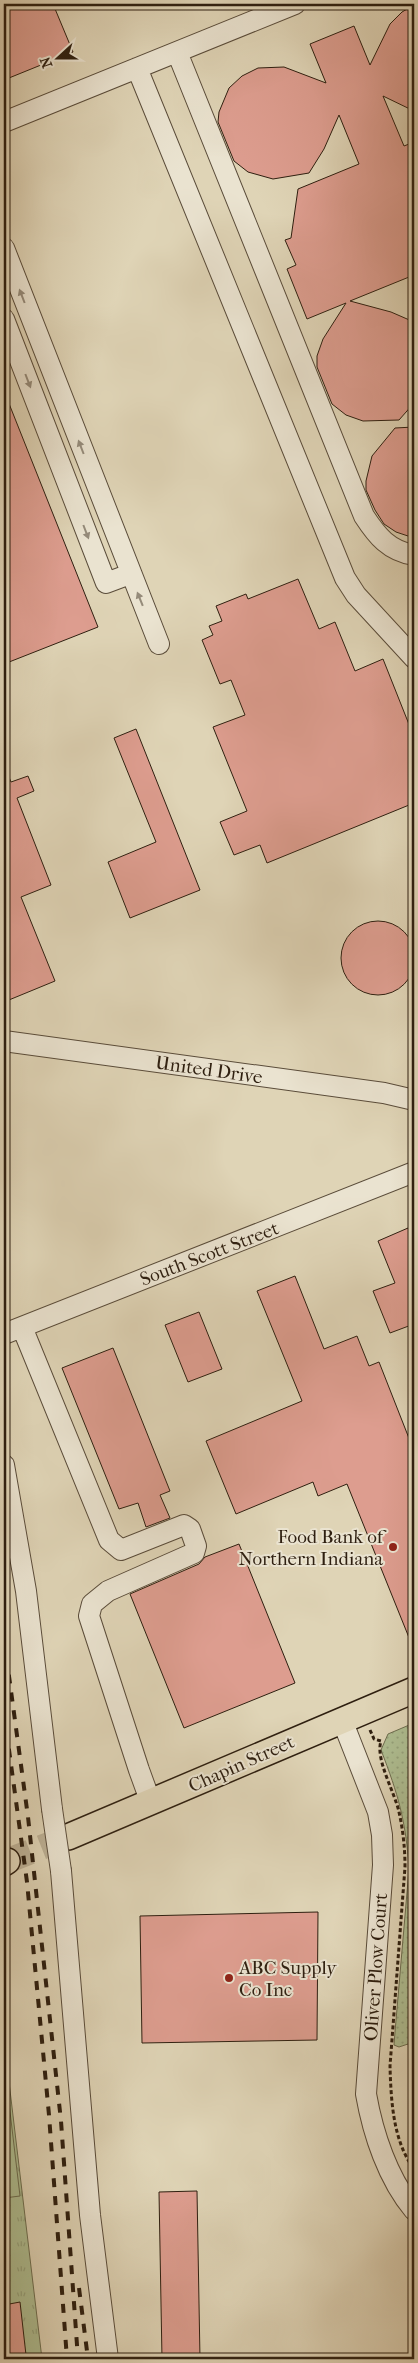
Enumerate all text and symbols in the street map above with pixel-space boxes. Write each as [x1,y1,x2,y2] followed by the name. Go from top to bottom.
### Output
[32,32,82,82] north arrow
[36,54,56,70] text: N
[18,289,26,303] one-way arrow
[25,373,32,388] one-way arrow
[77,439,85,454] one-way arrow
[83,525,91,539] one-way arrow
[136,592,144,606] one-way arrow
[154,1052,264,1088] street label: United Drive
[137,1217,282,1291] street label: South Scott Street
[238,1526,387,1570] place label: Food Bank of Northern Indiana
[387,1541,399,1553] marker: Food Bank of Northern Indiana
[185,1731,298,1797] street label: Chapin Street
[360,1892,392,2042] street label: Oliver Plow Court
[238,1957,337,2001] place label: ABC Supply Co Inc
[223,1972,235,1984] marker: ABC Supply Co Inc

